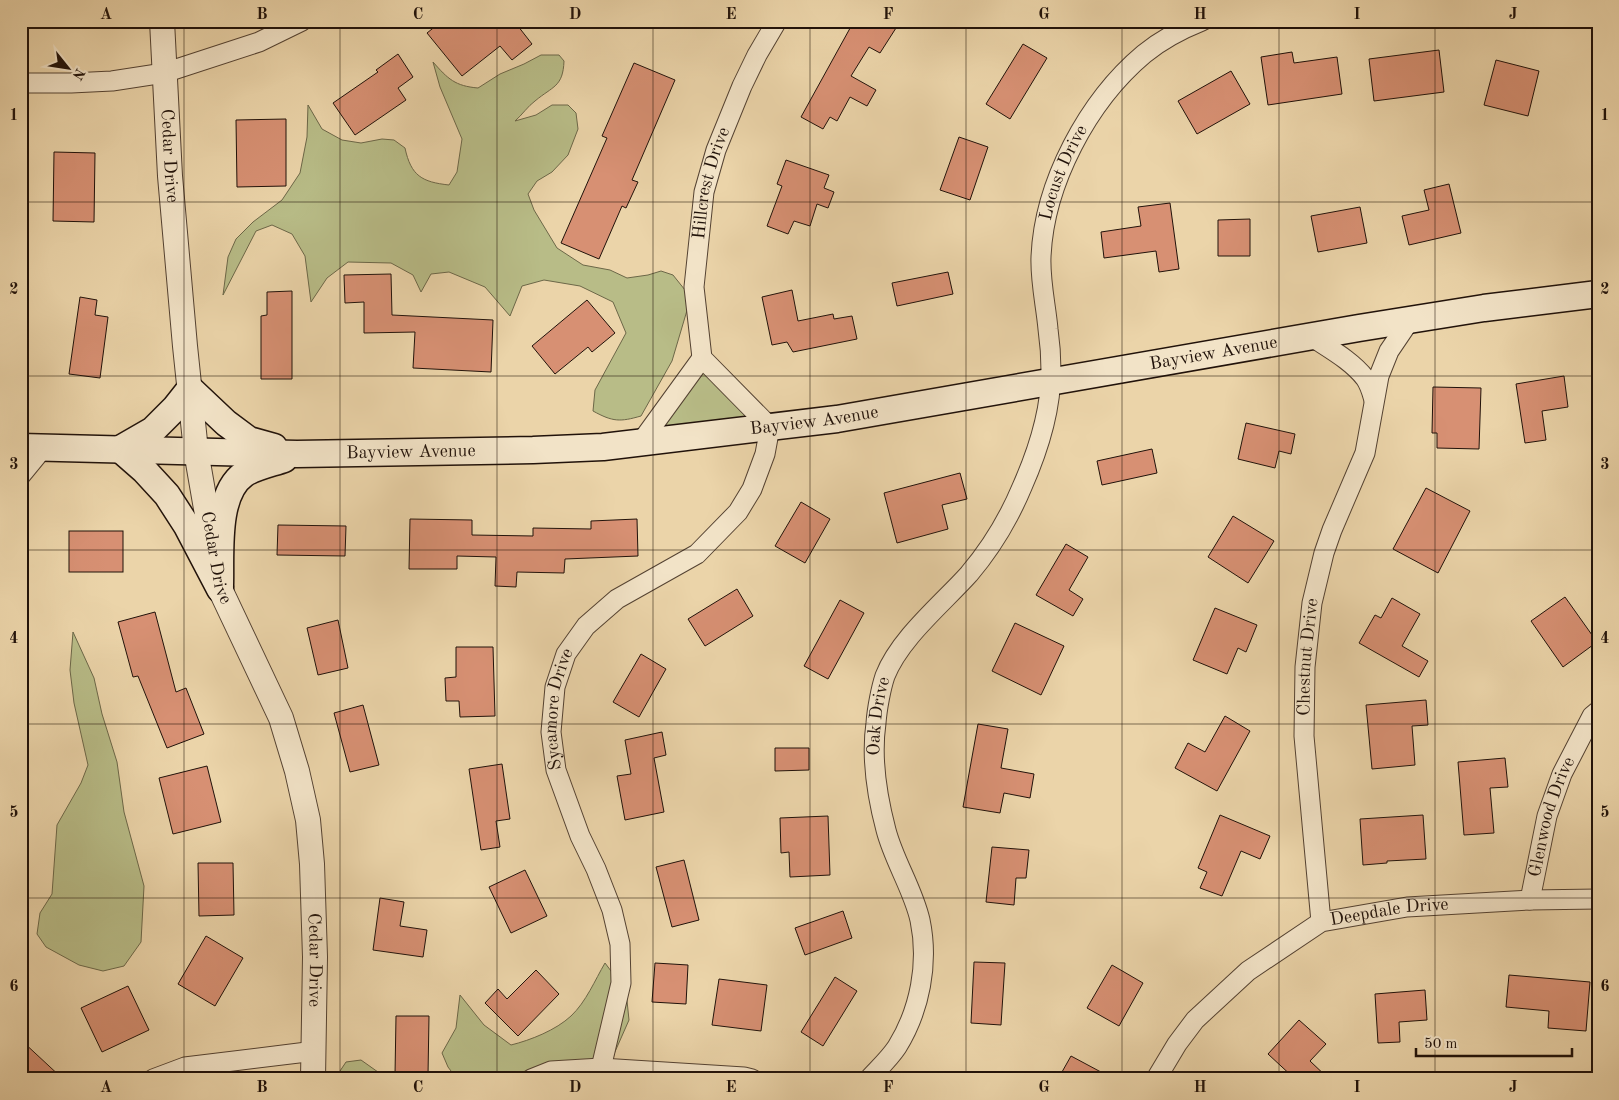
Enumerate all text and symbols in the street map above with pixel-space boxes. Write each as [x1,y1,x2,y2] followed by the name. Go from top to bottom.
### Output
[100,7,112,23] text: A
[256,7,268,23] text: B
[413,7,423,23] text: C
[569,7,581,23] text: D
[725,7,737,23] text: E
[883,7,894,23] text: F
[1038,7,1050,23] text: G
[1193,7,1207,23] text: H
[1353,7,1361,23] text: I
[1509,7,1518,23] text: J
[42,42,92,92] north arrow
[70,66,87,82] text: N
[9,108,19,124] text: 1
[158,108,181,204] street label: Cedar Drive
[1600,108,1610,124] text: 1
[1037,122,1091,222] street label: Locust Drive
[690,125,733,240] street label: Hillcrest Drive
[9,282,19,298] text: 2
[1600,282,1610,298] text: 2
[1148,333,1279,373] street label: Bayview Avenue
[749,403,880,438] street label: Bayview Avenue
[346,442,476,462] street label: Bayview Avenue
[9,457,19,473] text: 3
[1600,457,1610,473] text: 3
[198,510,235,607] street label: Cedar Drive
[1295,596,1322,716] street label: Chestnut Drive
[9,631,19,647] text: 4
[1600,631,1610,647] text: 4
[542,644,576,771] street label: Sycamore Drive
[865,675,893,756] street label: Oak Drive
[1526,754,1578,879] street label: Glenwood Drive
[9,805,19,821] text: 5
[1600,805,1610,821] text: 5
[1329,896,1449,929] street label: Deepdale Drive
[305,913,324,1007] street label: Cedar Drive
[9,979,19,995] text: 6
[1600,979,1610,995] text: 6
[1416,1025,1573,1057] scale bar
[1424,1037,1458,1052] text: 50 m
[100,1080,112,1096] text: A
[256,1080,268,1096] text: B
[413,1080,423,1096] text: C
[569,1080,581,1096] text: D
[725,1080,737,1096] text: E
[883,1080,894,1096] text: F
[1038,1080,1050,1096] text: G
[1193,1080,1207,1096] text: H
[1353,1080,1361,1096] text: I
[1509,1080,1518,1096] text: J

